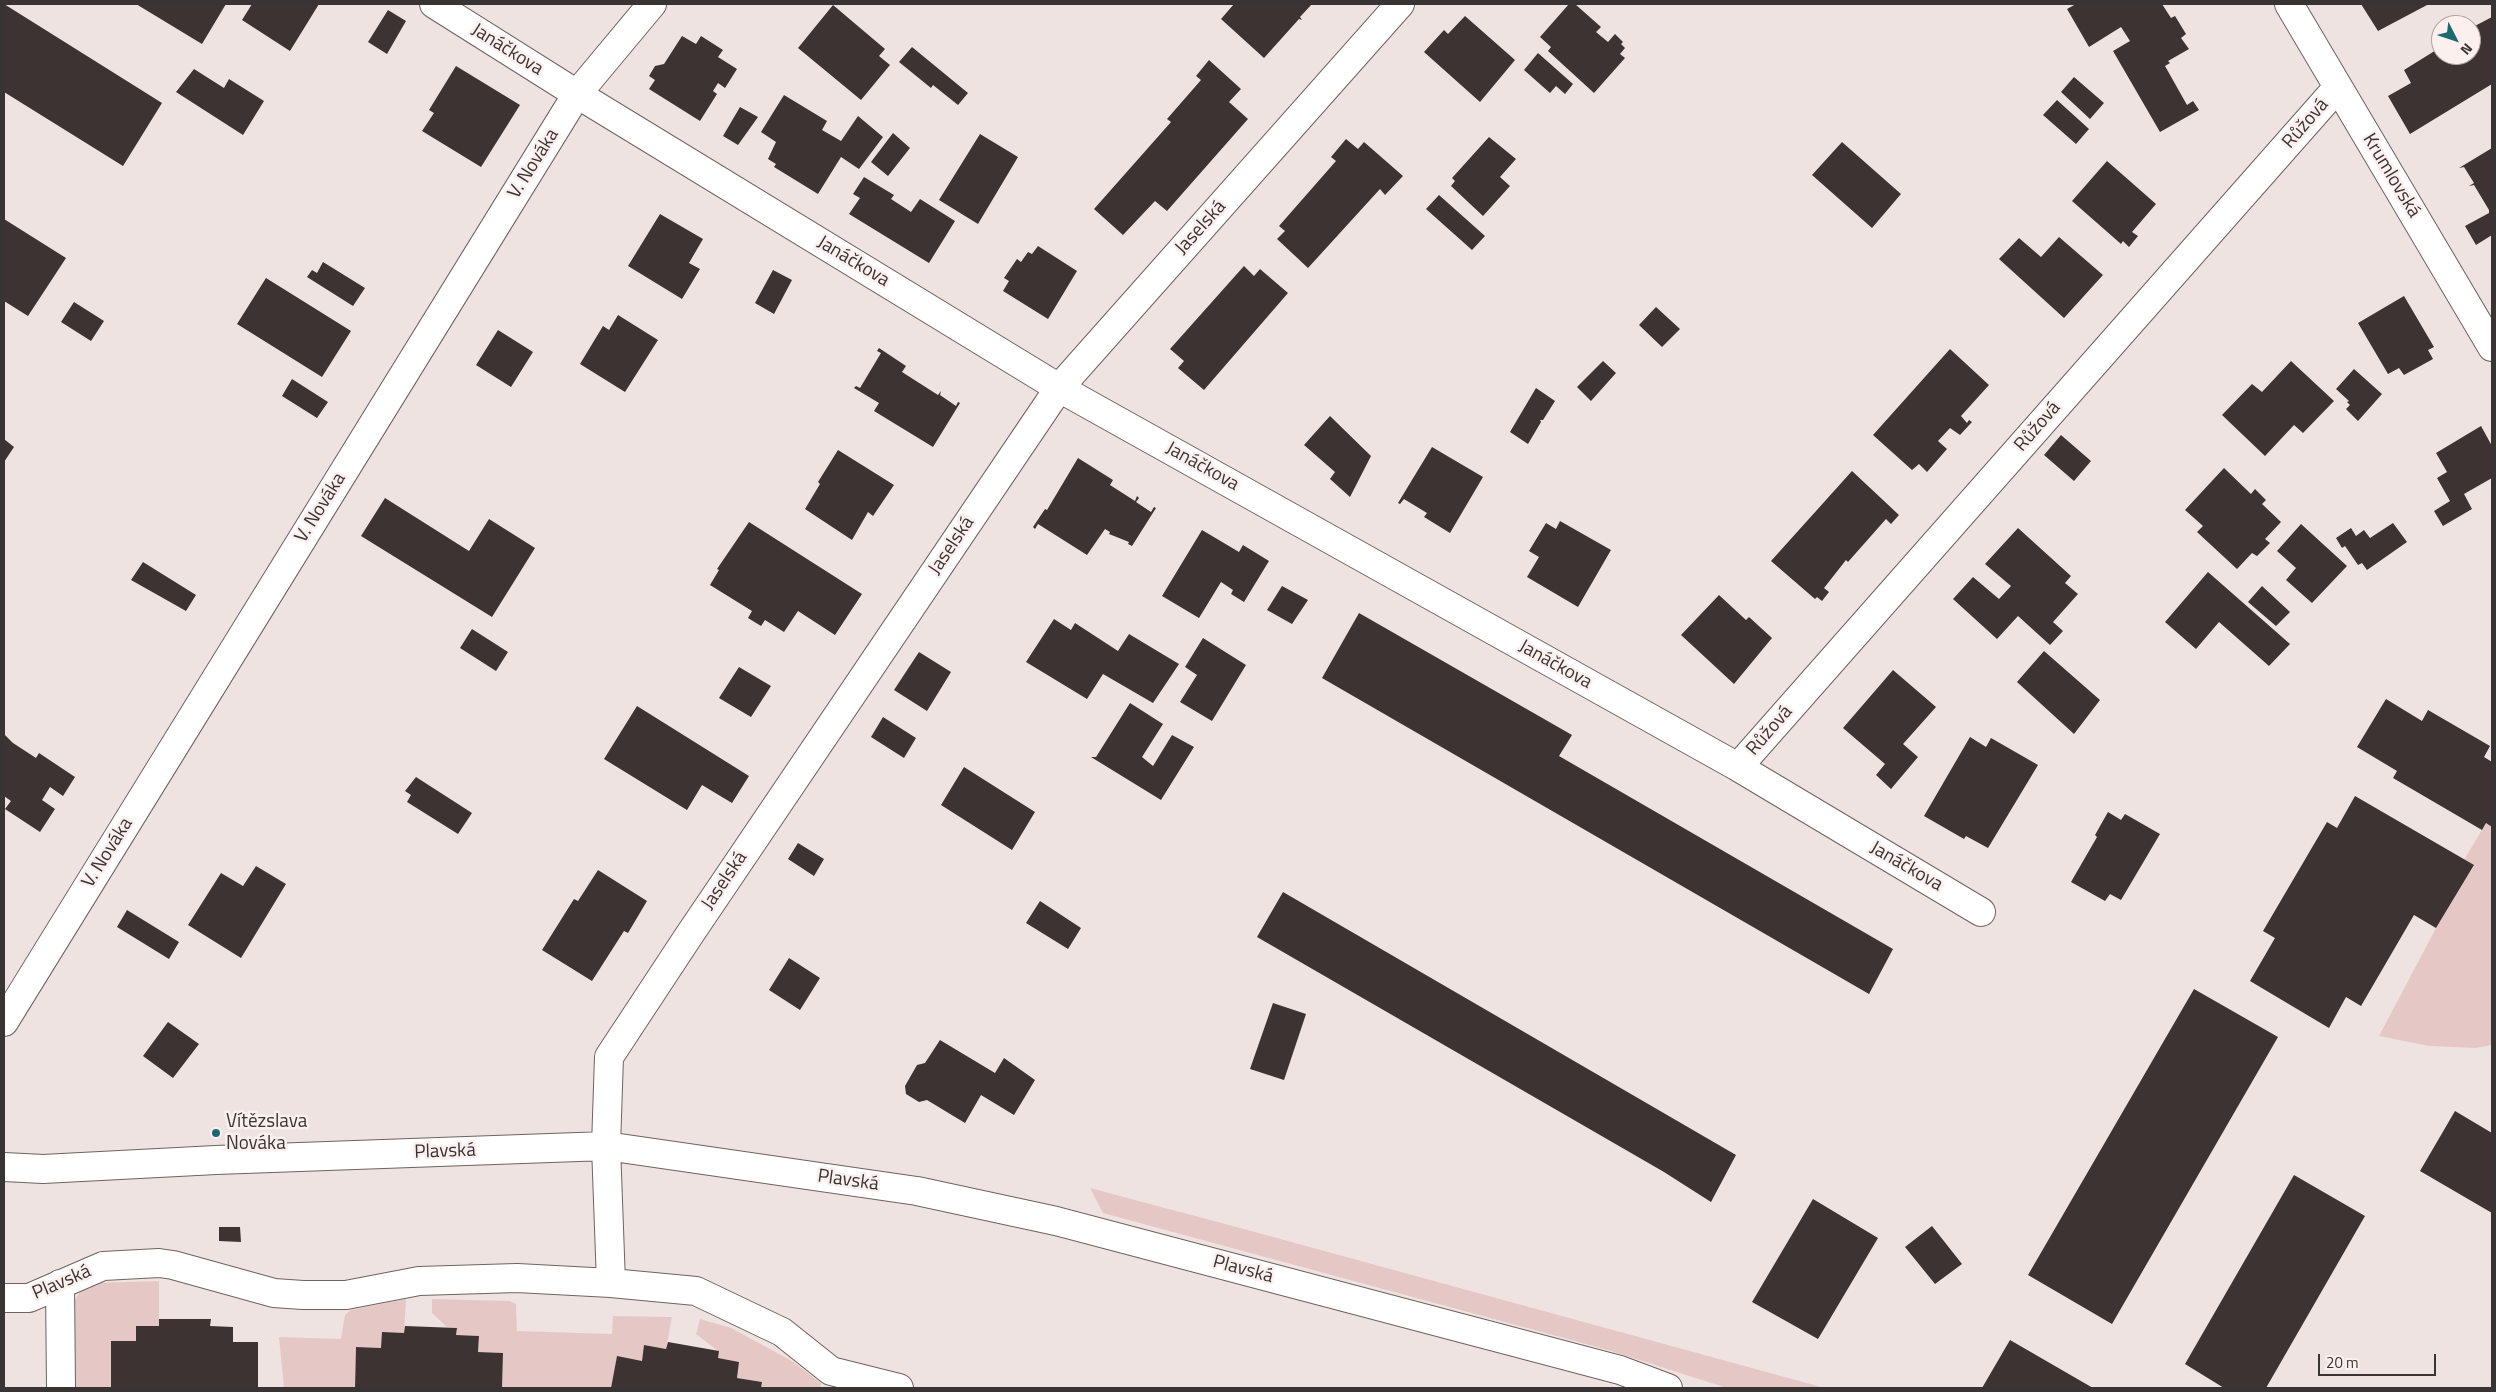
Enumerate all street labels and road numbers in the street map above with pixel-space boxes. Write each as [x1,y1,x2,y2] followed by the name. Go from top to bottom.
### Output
[467,19,547,81] street label: Janáčkova
[2278,94,2334,154] street label: Růžová
[504,125,564,203] street label: V. Nováka
[2357,130,2425,222] street label: Krumlovská
[1171,196,1231,260] street label: Jaselská
[813,232,893,292] street label: Janáčkova
[2010,397,2066,457] street label: Růžová
[1161,438,1243,496] street label: Janáčkova
[291,469,351,547] street label: V. Nováka
[924,513,980,579] street label: Jaselská
[1514,636,1596,694] street label: Janáčkova
[1742,701,1798,761] street label: Růžová
[78,814,138,892] street label: V. Nováka
[1866,837,1946,897] street label: Janáčkova
[697,848,753,914] street label: Jaselská
[414,1140,476,1164] street label: Plavská
[816,1165,880,1197] street label: Plavská
[1210,1251,1276,1289] street label: Plavská
[29,1260,95,1306] street label: Plavská

